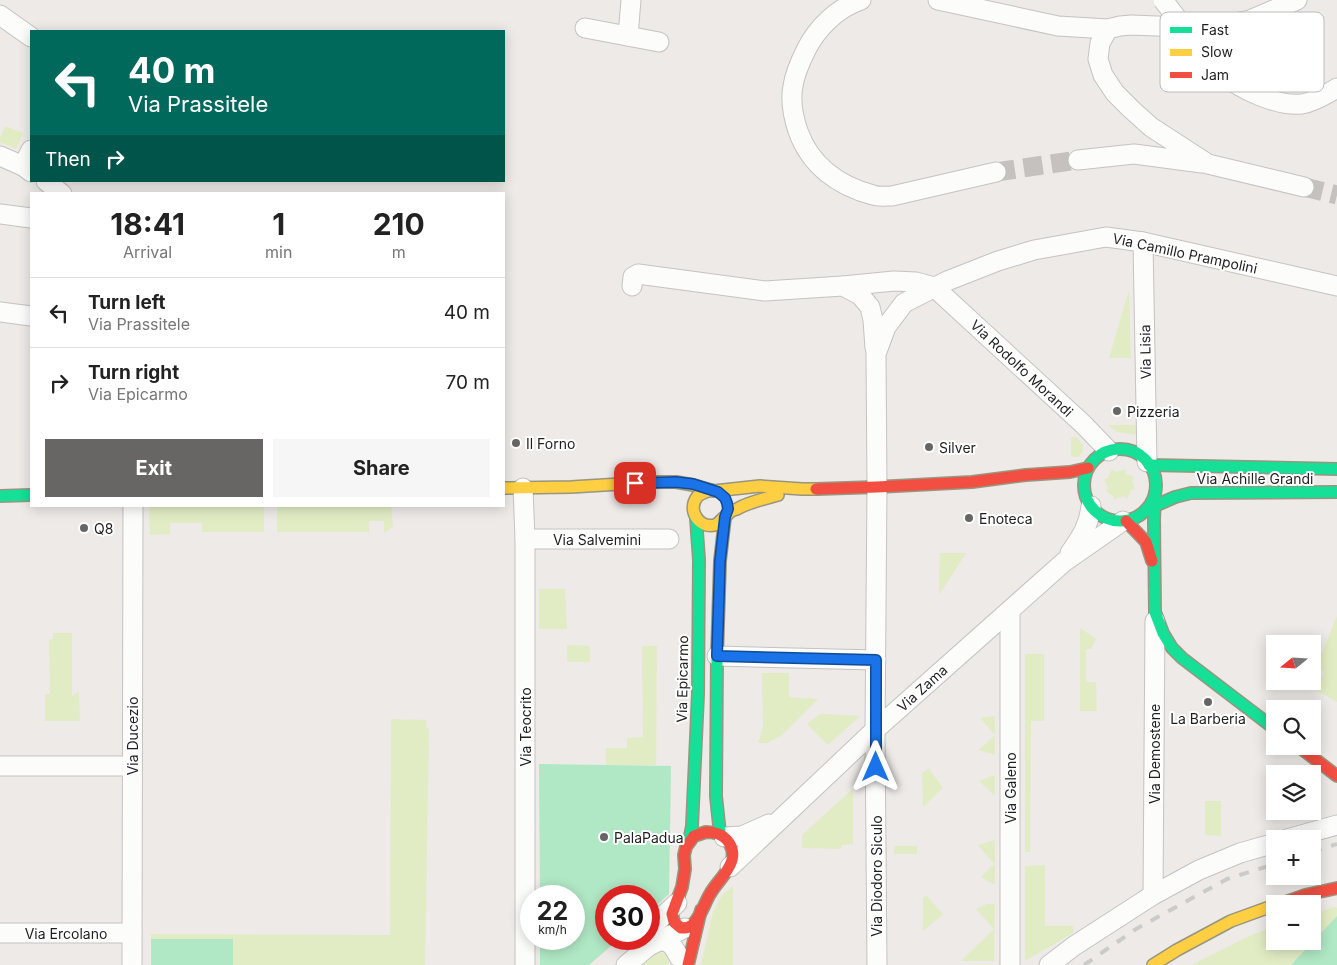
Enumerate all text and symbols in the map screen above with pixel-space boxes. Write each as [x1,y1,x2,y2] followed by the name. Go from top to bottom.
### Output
[1160,12,1324,92] legend
[1201,21,1229,38] text: Fast
[1201,43,1233,60] text: Slow
[128,49,216,91] text: 40 m
[45,50,110,115] icon: left
[1201,66,1229,83] text: Jam
[128,91,268,117] text: Via Prassitele
[101,145,129,173] icon: right
[45,148,91,171] text: Then
[110,206,185,242] text: 18:41
[272,206,285,242] text: 1
[373,206,425,242] text: 210
[1111,229,1259,277] street label: Via Camillo Prampolini
[123,242,172,262] text: Arrival
[265,242,292,262] text: min
[392,242,406,262] text: m
[88,291,166,314] text: Turn left
[45,299,73,327] icon: left
[444,301,490,324] text: 40 m
[88,314,190,334] text: Via Prassitele
[967,316,1077,420] street label: Via Rodolfo Morandi
[1136,324,1154,380] street label: Via Lisia
[88,361,179,384] text: Turn right
[45,369,73,397] icon: right
[446,371,490,394] text: 70 m
[88,384,188,404] text: Via Epicarmo
[1127,403,1180,420] place label: Pizzeria
[1111,405,1123,417] marker: Pizzeria
[526,435,575,452] place label: Il Forno
[510,437,522,449] marker: Il Forno
[45,439,263,497] button: Exit
[273,439,490,497] button: Share
[939,439,976,456] place label: Silver
[923,441,935,453] marker: Silver
[614,462,656,504] pin
[621,469,649,497] icon: arrive
[1197,470,1313,487] street label: Via Achille Grandi
[979,510,1033,527] place label: Enoteca
[963,512,975,524] marker: Enoteca
[94,520,113,537] place label: Q8
[78,522,90,534] marker: Q8
[553,531,641,548] street label: Via Salvemini
[673,635,691,723] street label: Via Epicarmo
[1266,635,1321,690] north arrow
[1266,635,1321,950] map controls
[893,661,951,715] street label: Via Zama
[517,687,534,767] street label: Via Teocrito
[1202,696,1214,708] marker: La Barberia
[124,697,141,775] street label: Via Ducezio
[1266,700,1321,755] button: search
[1146,704,1163,804] street label: Via Demostene
[1170,710,1246,727] place label: La Barberia
[849,740,901,792] position arrow
[1002,752,1019,824] street label: Via Galeno
[1266,765,1321,820] button: layers
[868,815,885,937] street label: Via Diodoro Siculo
[614,829,684,846] place label: PalaPadua
[1266,830,1321,885] button: +
[598,831,610,843] marker: PalaPadua
[595,885,660,950] speed limit sign: 30
[1266,895,1321,950] button: −
[537,896,568,926] text: 22
[538,922,567,937] text: km/h
[25,925,107,942] street label: Via Ercolano

